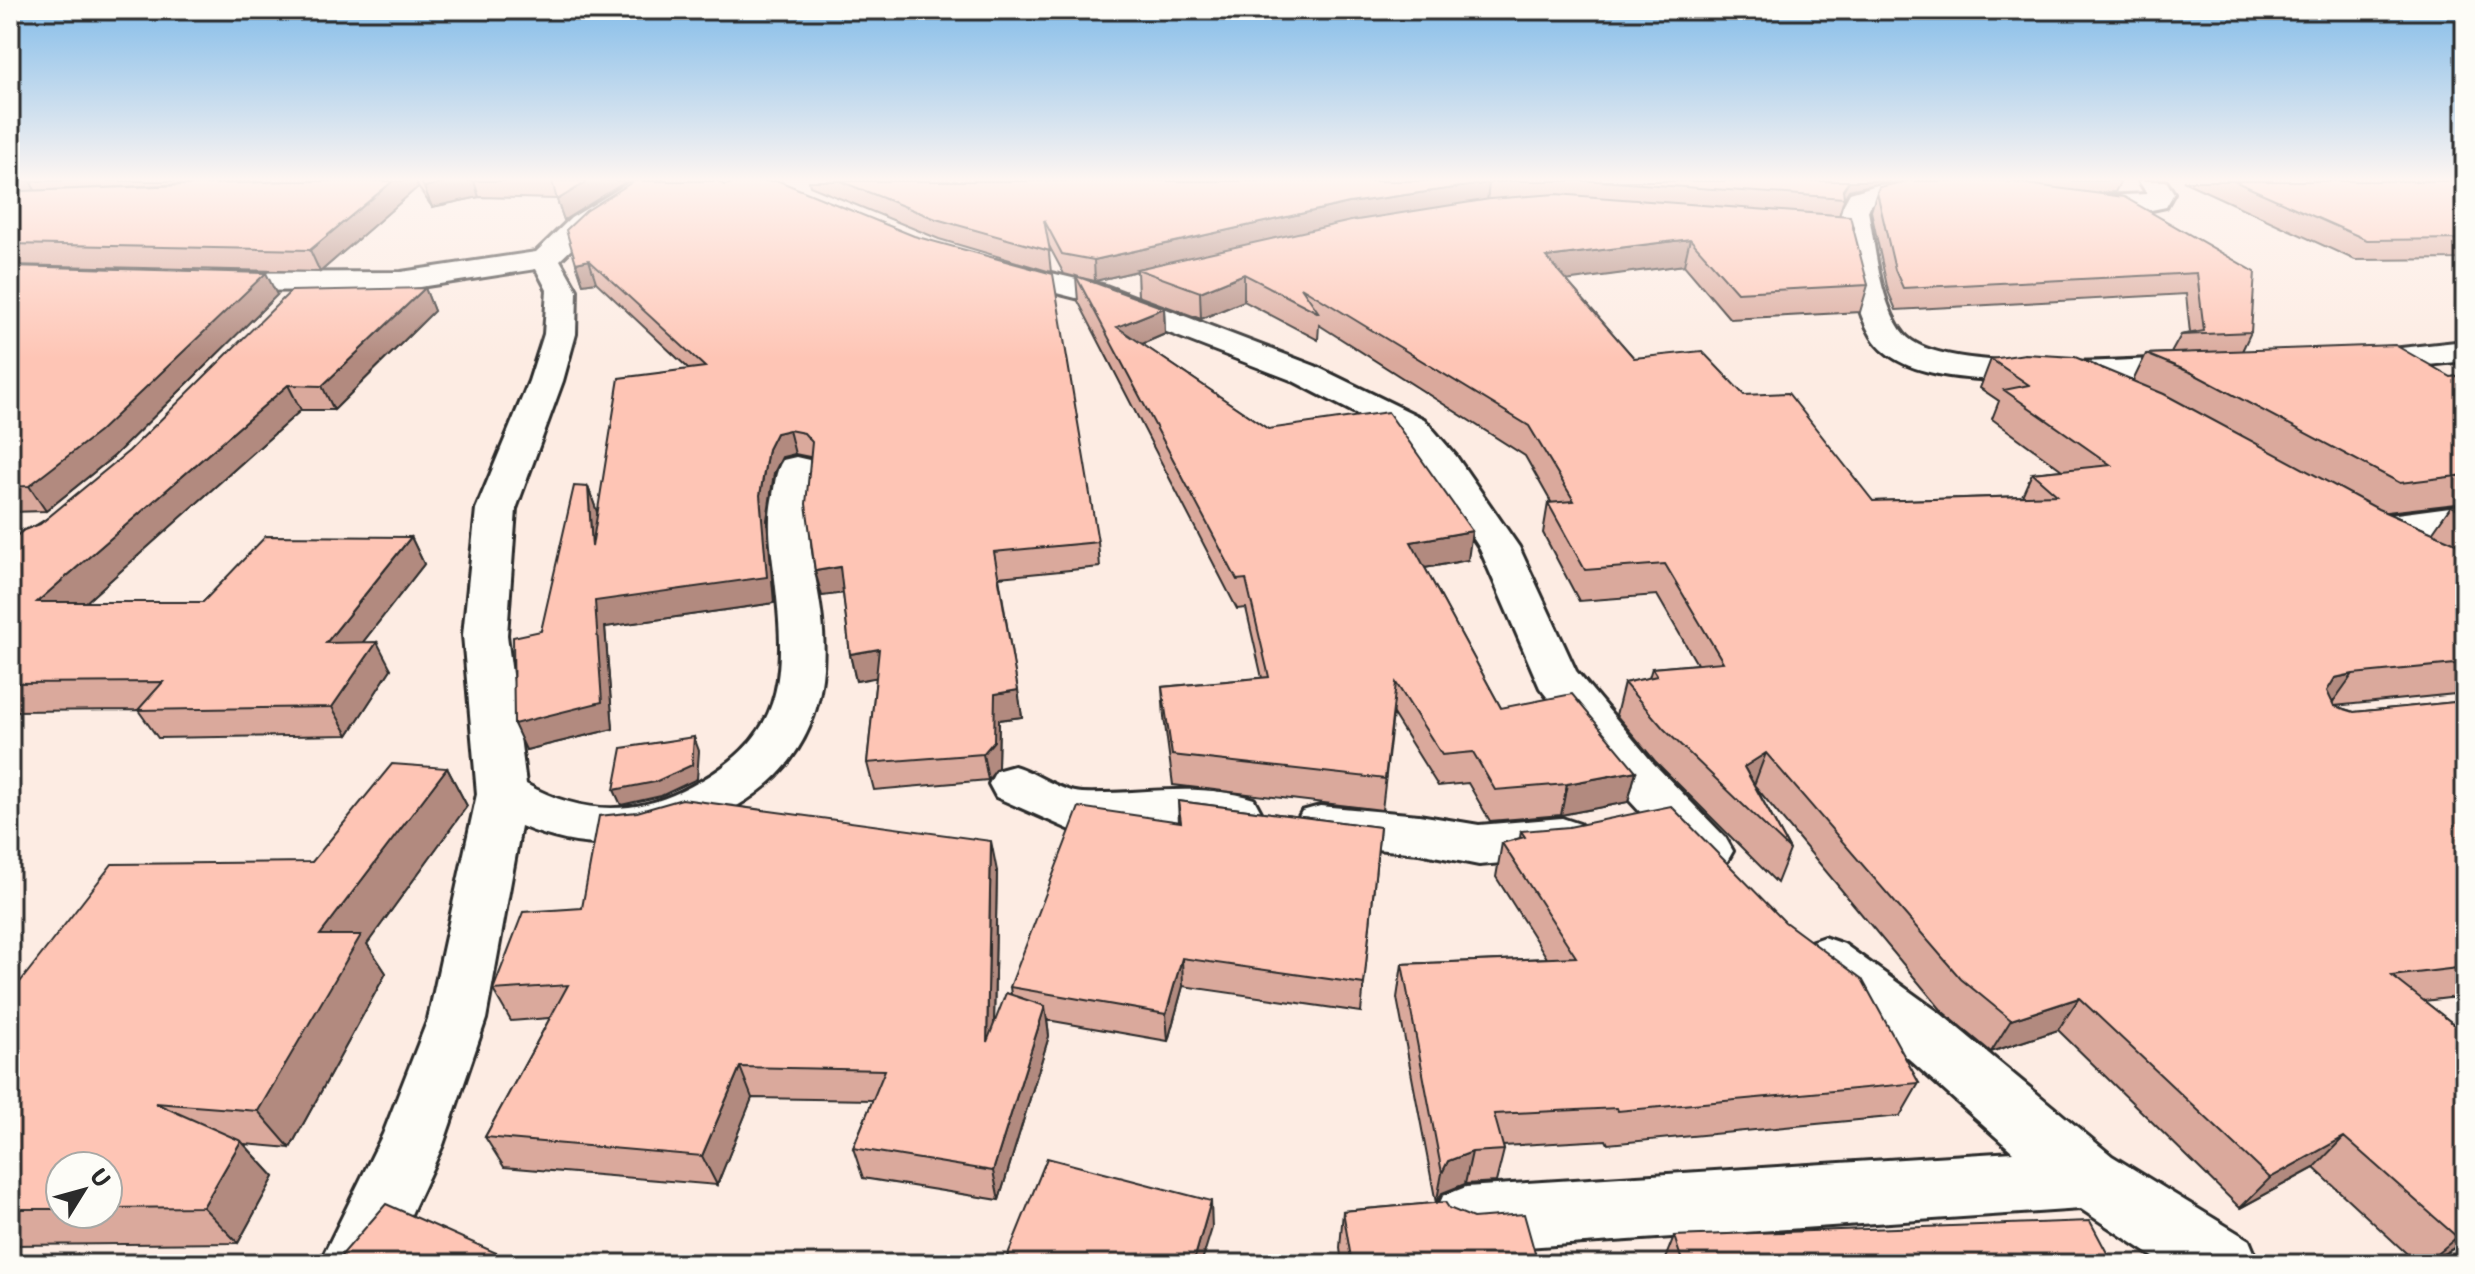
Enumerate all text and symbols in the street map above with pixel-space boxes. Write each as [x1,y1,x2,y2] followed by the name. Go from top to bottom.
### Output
[44,1150,124,1230] north arrow
[83,1160,119,1194] text: U

